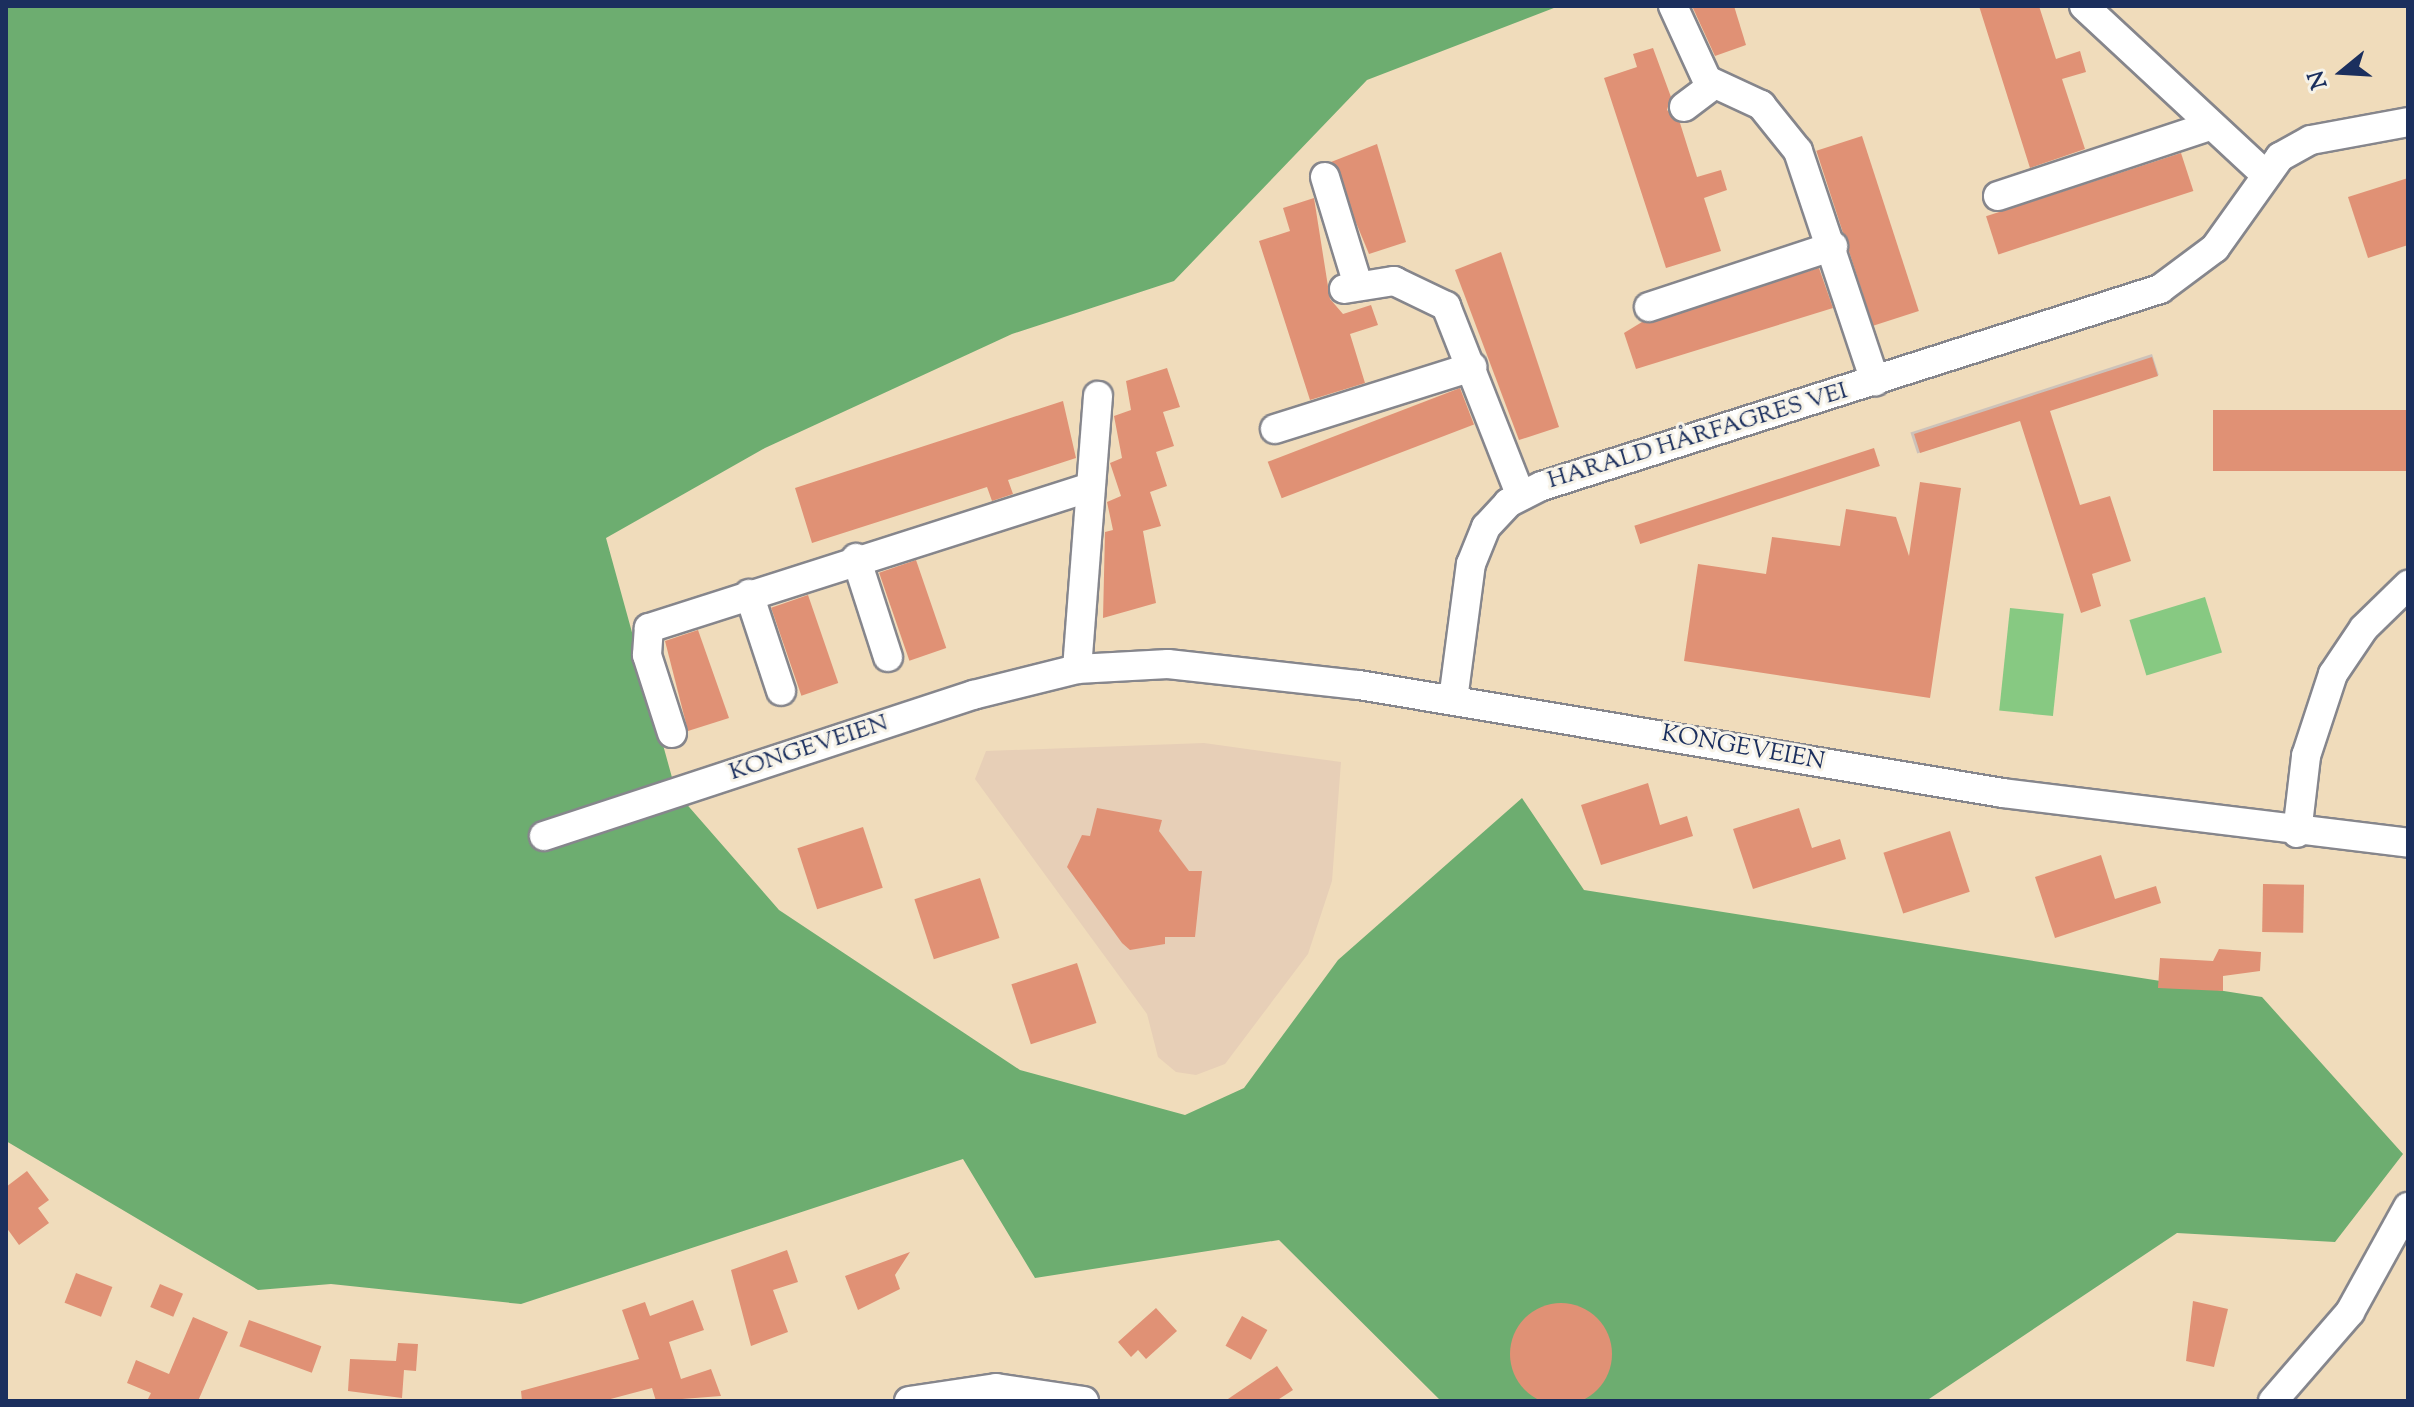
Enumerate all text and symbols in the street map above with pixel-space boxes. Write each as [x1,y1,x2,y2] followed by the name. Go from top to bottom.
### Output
[2302,32,2382,112] north arrow
[2301,66,2337,93] text: N
[1545,378,1851,496] street label: HARALD HÅRFAGRES VEI
[726,710,892,788] street label: KONGEVEIEN
[1659,720,1827,778] street label: KONGEVEIEN

